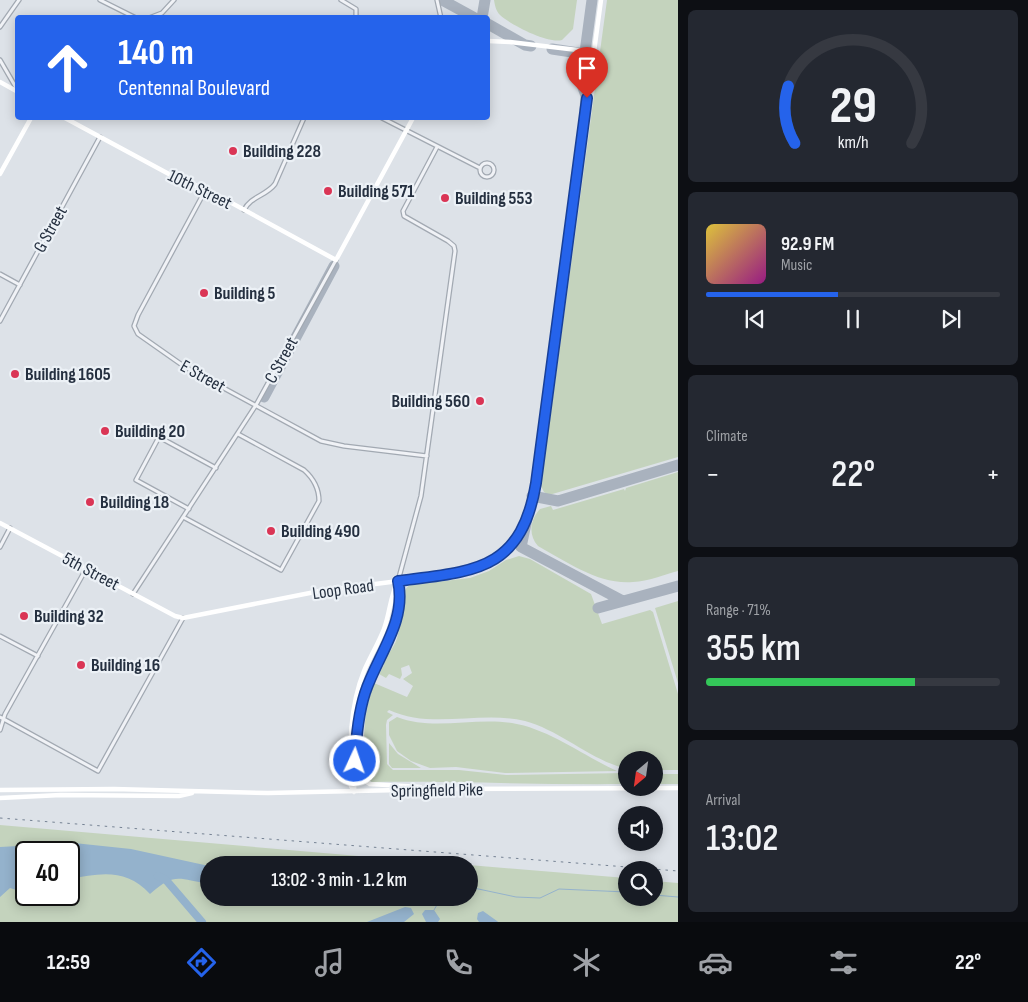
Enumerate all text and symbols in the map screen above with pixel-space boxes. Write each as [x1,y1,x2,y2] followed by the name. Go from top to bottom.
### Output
[118,32,194,75] text: 140 m
[35,35,100,100] icon: ahead
[566,47,608,98] pin
[573,54,601,82] icon: arrive
[118,75,270,102] text: Centennal Boulevard
[829,75,877,138] text: 29
[838,132,868,153] text: km/h
[243,141,321,162] place label: Building 228
[227,145,239,157] marker: Building 228
[164,165,236,214] street label: 10th Street
[338,181,414,202] place label: Building 571
[322,185,334,197] marker: Building 571
[455,188,533,209] place label: Building 553
[439,192,451,204] marker: Building 553
[29,202,72,256] street label: G Street
[781,233,834,256] text: 92.9 FM
[781,256,812,275] text: Music
[214,283,276,304] place label: Building 5
[198,287,210,299] marker: Building 5
[741,305,769,333] icon: previous
[839,305,867,333] icon: pause
[937,305,965,333] icon: next
[260,333,303,387] street label: C Street
[177,356,229,398] street label: E Street
[25,364,111,385] place label: Building 1605
[9,368,21,380] marker: Building 1605
[391,391,470,412] place label: Building 560
[474,395,486,407] marker: Building 560
[115,421,185,442] place label: Building 20
[99,425,111,437] marker: Building 20
[706,427,748,446] text: Climate
[831,452,875,497] text: 22°
[706,458,720,491] text: −
[986,458,1000,491] text: +
[100,492,169,513] place label: Building 18
[84,496,96,508] marker: Building 18
[281,521,360,542] place label: Building 490
[265,525,277,537] marker: Building 490
[59,548,123,595] street label: 5th Street
[311,575,375,604] street label: Loop Road
[706,601,771,620] text: Range · 71%
[34,606,104,627] place label: Building 32
[18,610,30,622] marker: Building 32
[706,626,801,671] text: 355 km
[91,655,160,676] place label: Building 16
[75,659,87,671] marker: Building 16
[328,734,380,786] position arrow
[618,751,662,796] north arrow
[618,751,663,906] map controls
[391,779,483,802] street label: Springfield Pike
[706,791,740,810] text: Arrival
[618,806,663,851] button: sound
[706,816,779,861] text: 13:02
[15,841,80,906] speed limit sign: 40
[618,861,663,906] button: search
[271,869,407,892] text: 13:02 · 3 min · 1.2 km
[184,945,219,980] icon: directions
[312,945,347,980] icon: music
[441,945,476,980] icon: phone
[569,945,604,980] icon: climate
[698,945,733,980] icon: car
[826,945,861,980] icon: filters
[47,949,90,976] text: 12:59
[955,949,981,976] text: 22°

